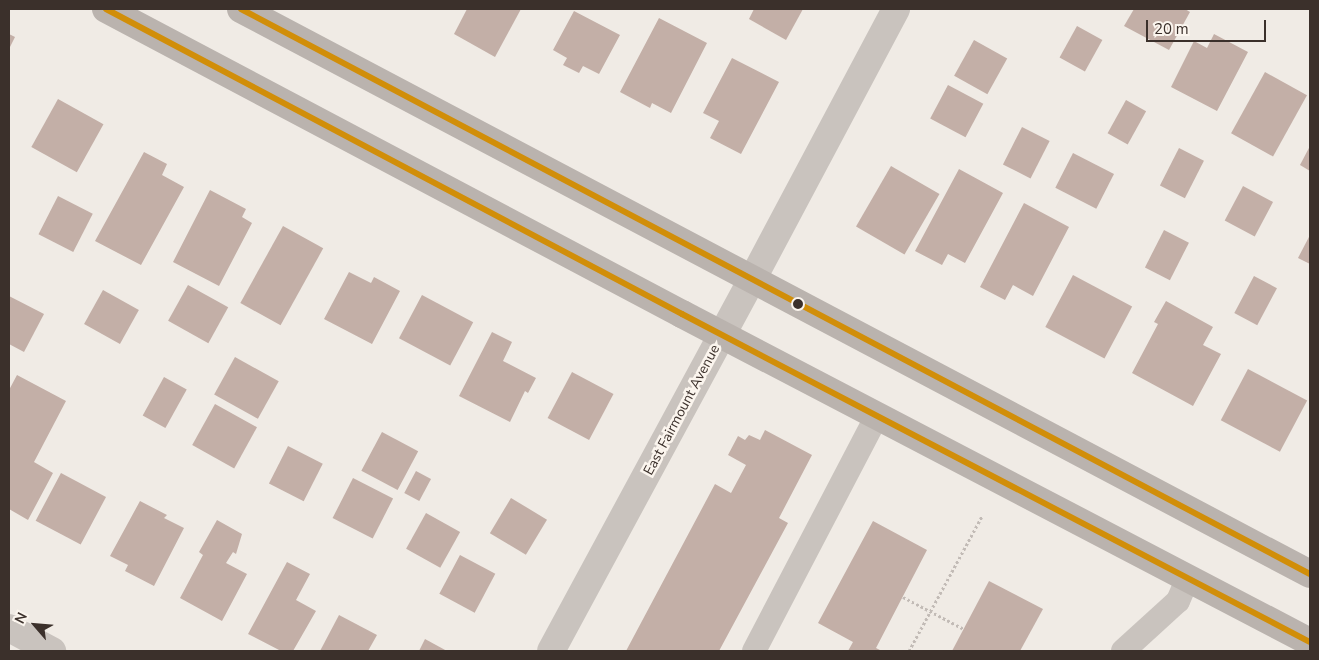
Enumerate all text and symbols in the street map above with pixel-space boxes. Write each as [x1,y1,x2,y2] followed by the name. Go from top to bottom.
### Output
[1149,10,1269,42] scale bar
[1154,19,1189,39] text: 20 m
[793,299,803,309] unlabelled marker
[640,342,724,478] street label: East Fairmount Avenue
[10,600,60,650] north arrow
[10,609,32,627] text: N

